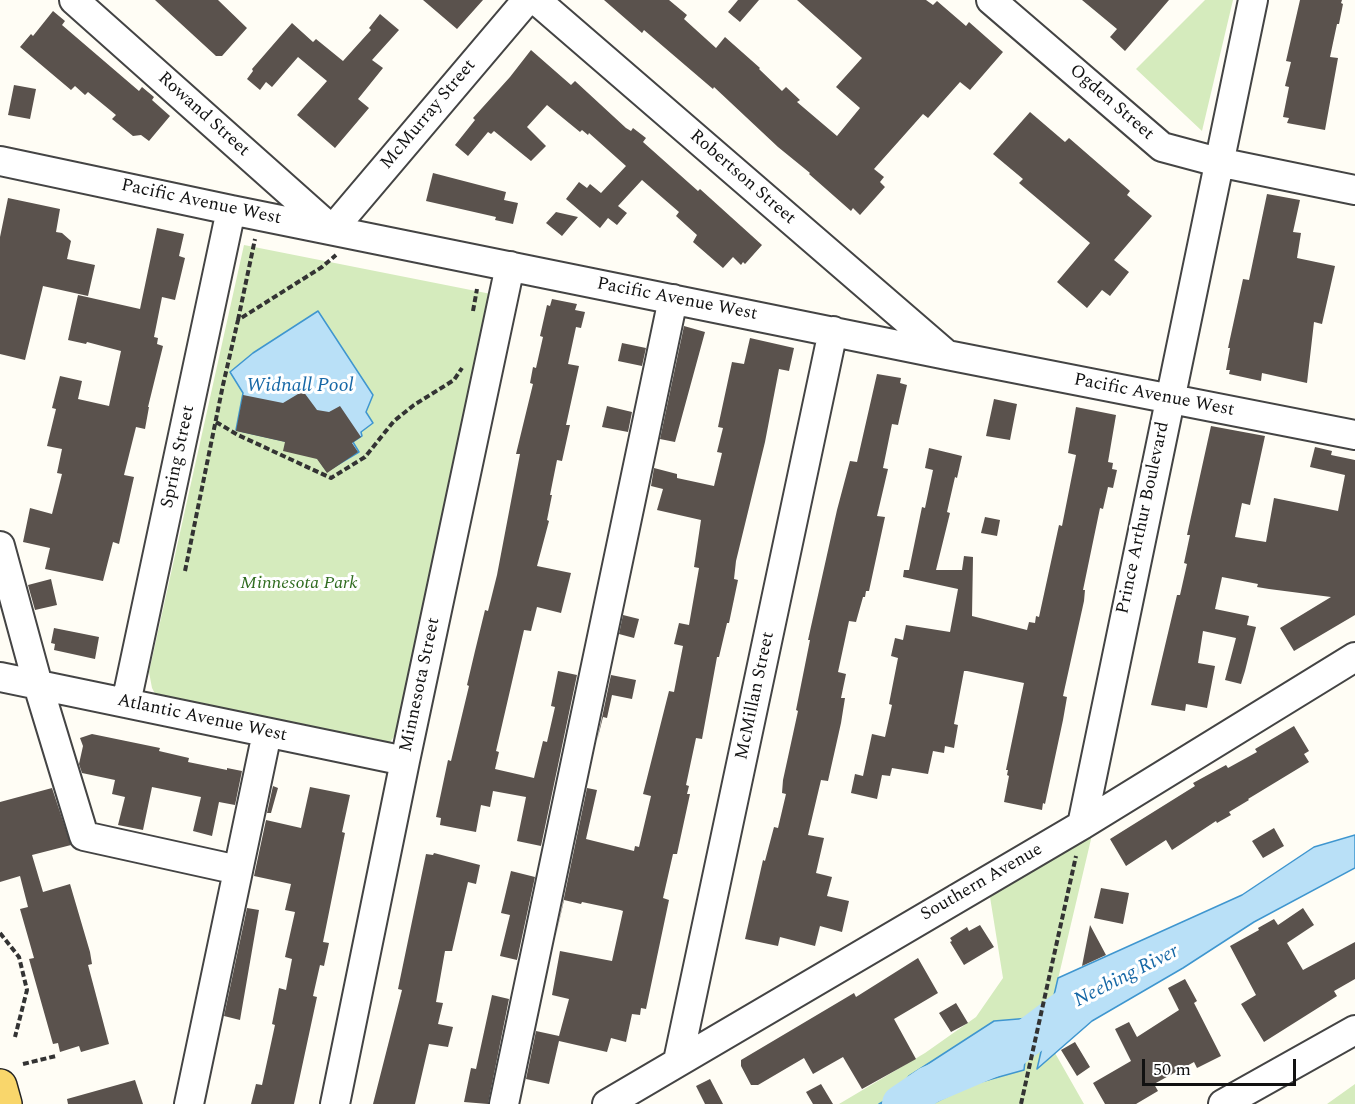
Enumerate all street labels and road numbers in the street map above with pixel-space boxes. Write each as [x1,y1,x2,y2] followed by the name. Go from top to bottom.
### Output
[377,56,481,174] street label: McMurray Street
[1064,60,1158,146] street label: Ogden Street
[153,68,253,162] street label: Rowand Street
[684,126,800,230] street label: Robertson Street
[119,175,283,231] street label: Pacific Avenue West
[595,274,759,326] street label: Pacific Avenue West
[1072,370,1236,422] street label: Pacific Avenue West
[158,404,200,510] street label: Spring Street
[1113,420,1175,616] street label: Prince Arthur Boulevard
[396,616,446,754] street label: Minnesota Street
[732,630,780,762] street label: McMillan Street
[115,690,289,748] street label: Atlantic Avenue West
[917,839,1047,927] street label: Southern Avenue

